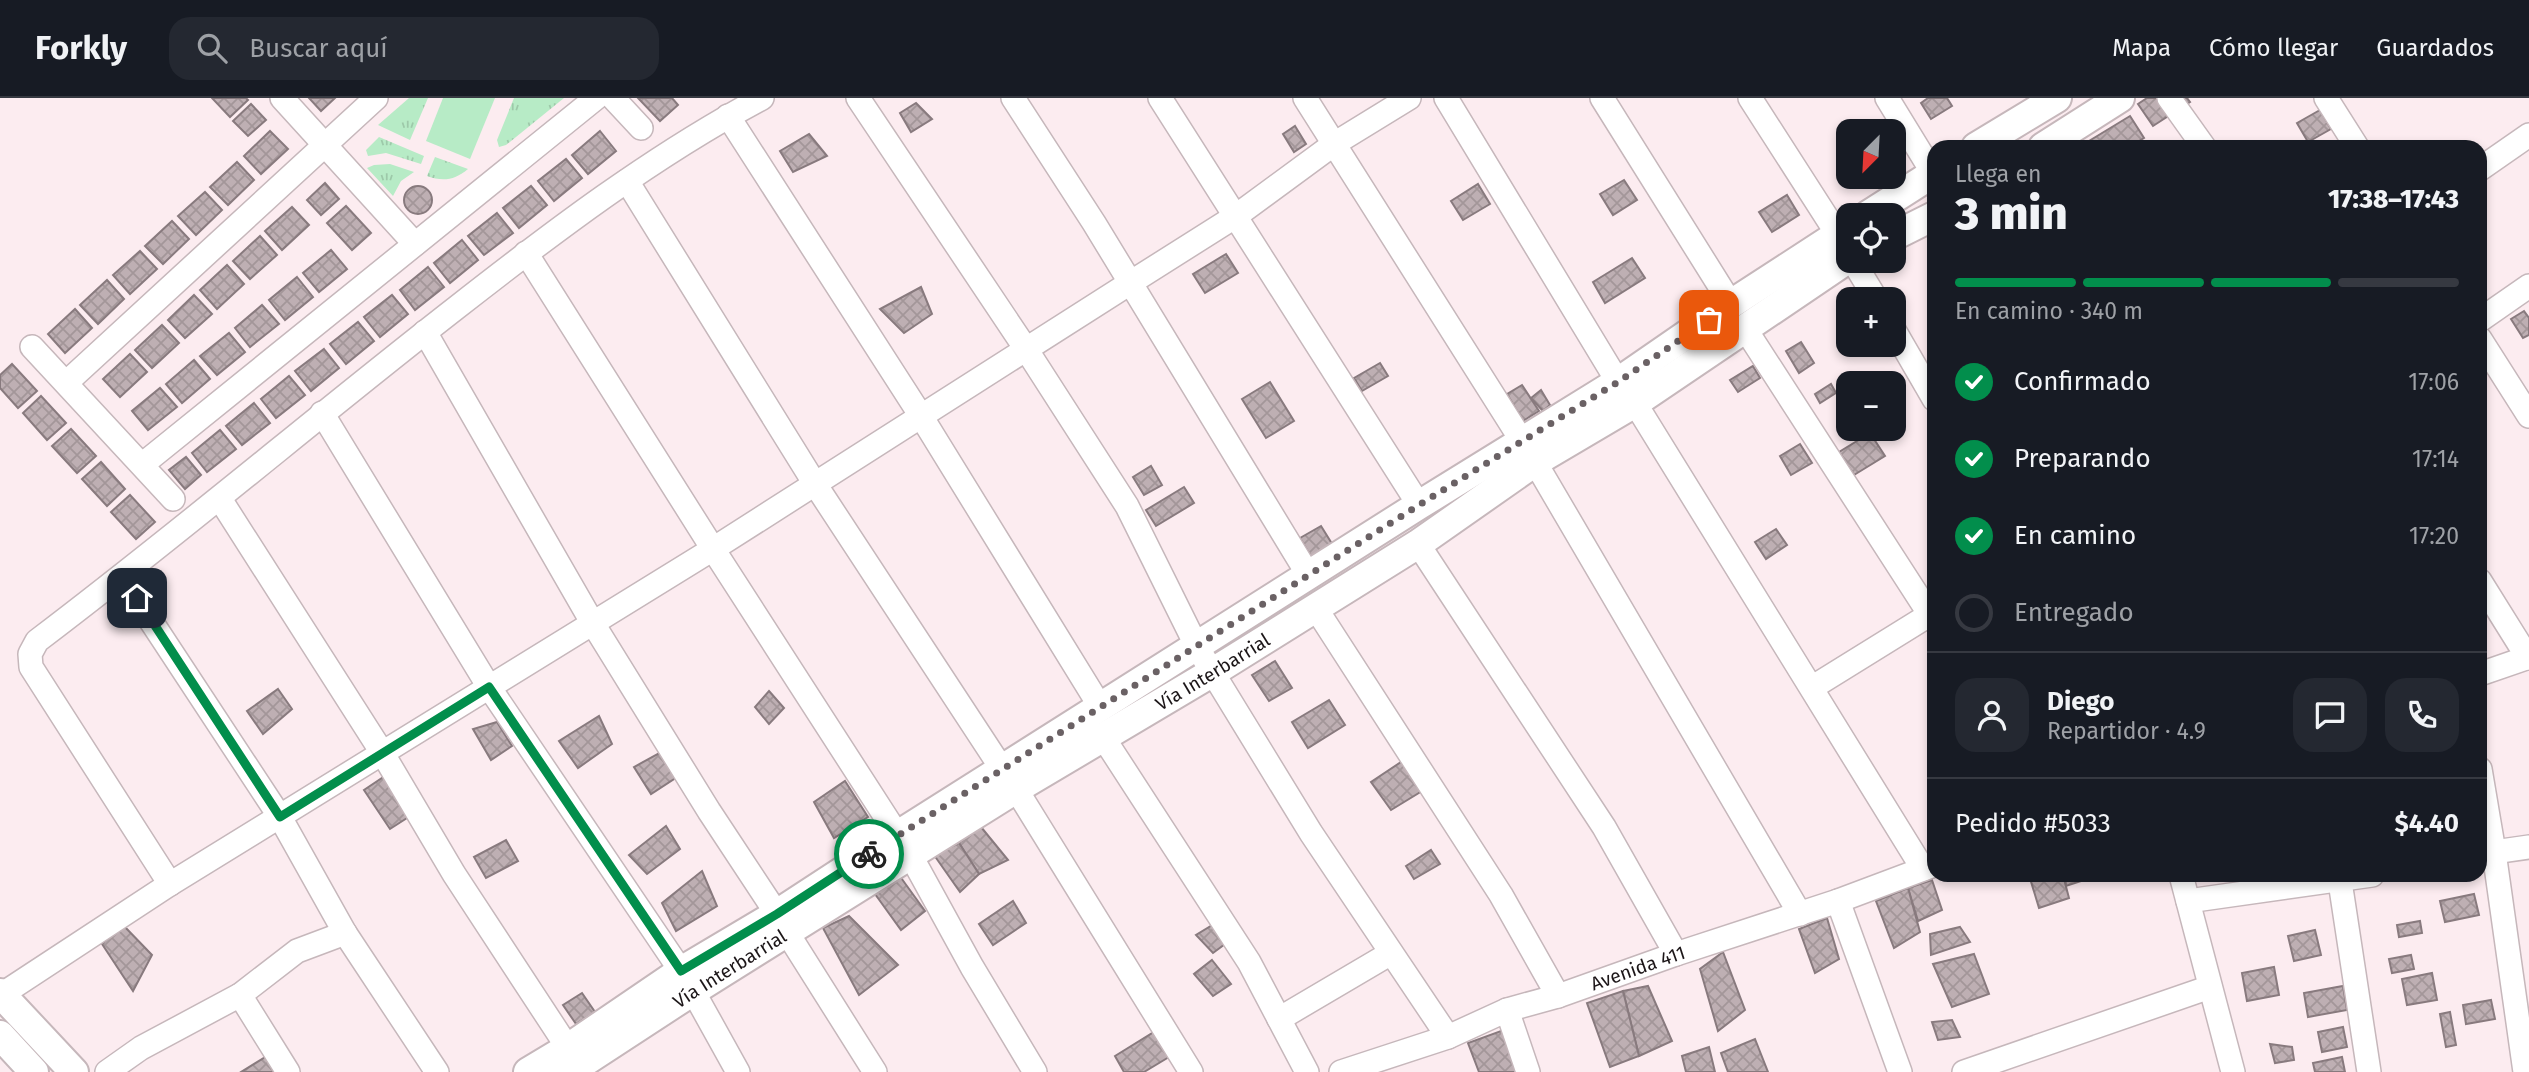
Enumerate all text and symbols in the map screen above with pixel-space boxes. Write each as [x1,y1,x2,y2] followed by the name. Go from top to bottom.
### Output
[169,17,659,80] search box
[35,28,127,68] text: Forkly
[193,29,231,67] icon: search
[249,33,388,64] text: Buscar aquí
[2112,34,2171,62] text: Mapa
[2209,34,2338,62] text: Cómo llegar
[2376,34,2494,62] text: Guardados
[1836,119,1906,189] north arrow
[1836,119,1906,441] map controls
[1955,160,2041,188] text: Llega en
[2328,184,2459,215] text: 17:38–17:43
[1955,186,2068,241] text: 3 min
[1836,203,1906,273] button: locate
[1836,287,1906,357] button: +
[1679,290,1739,350] pin
[1955,297,2143,325] text: En camino · 340 m
[1690,301,1728,339] icon: bag
[1955,363,1993,401] icon: check
[2014,366,2151,397] text: Confirmado
[2408,368,2459,396] text: 17:06
[1836,371,1906,441] button: −
[1955,440,1993,478] icon: check
[2014,443,2151,474] text: Preparando
[2412,445,2459,473] text: 17:14
[1955,517,1993,555] icon: check
[2014,520,2136,551] text: En camino
[2409,522,2459,550] text: 17:20
[107,568,167,628] pin
[118,579,156,617] icon: home
[2014,597,2134,628] text: Entregado
[1151,628,1274,715] street label: Vía Interbarrial
[1955,678,2029,752] button: person
[2293,678,2367,752] button: chat
[2385,678,2459,752] button: phone
[2047,686,2115,717] text: Diego
[2047,717,2206,745] text: Repartidor · 4.9
[1955,808,2111,839] text: Pedido #5033
[2394,808,2459,839] text: $4.40
[834,819,904,889] courier
[850,835,888,873] icon: bike
[668,924,791,1013] street label: Vía Interbarrial
[1587,940,1688,995] street label: Avenida 411

